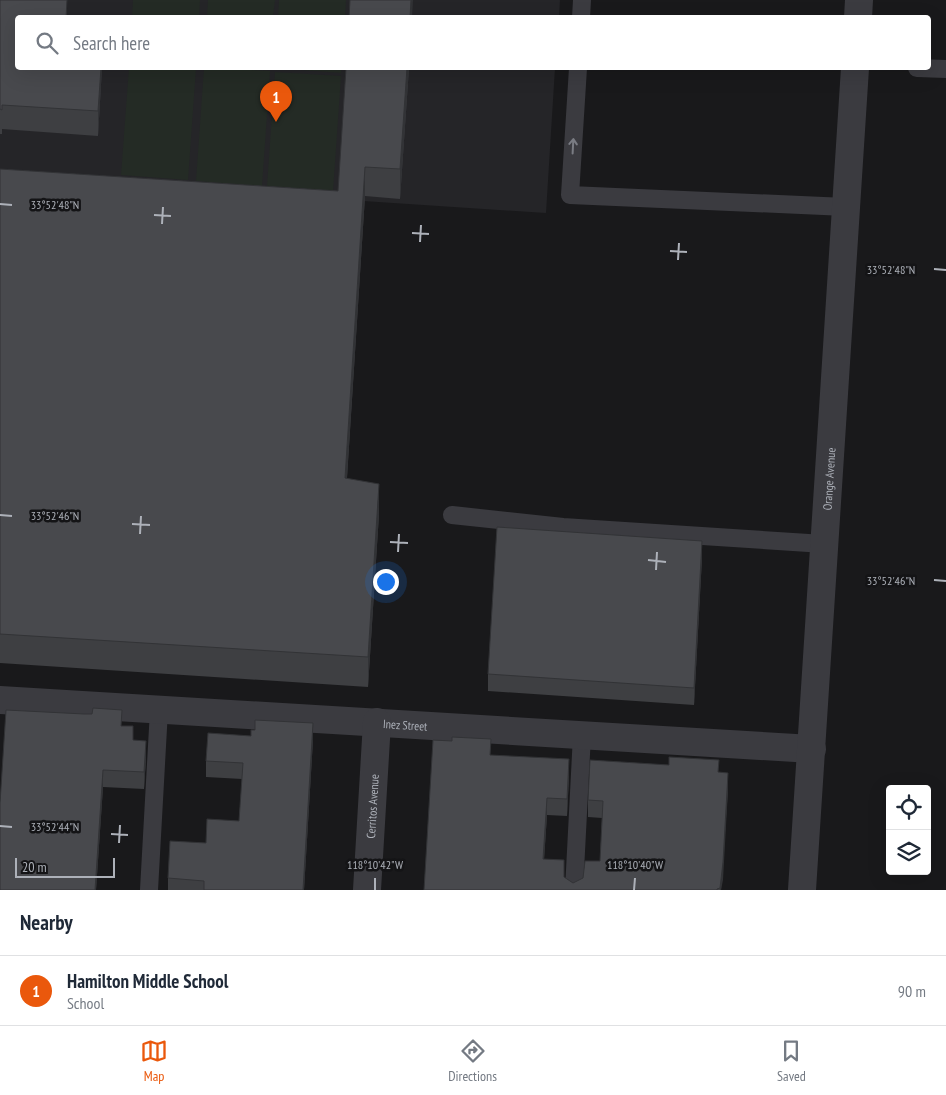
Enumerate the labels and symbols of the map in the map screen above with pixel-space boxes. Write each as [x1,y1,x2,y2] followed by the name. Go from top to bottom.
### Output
[260,81,292,122] pin: 1
[569,138,578,154] one-way arrow
[31,197,79,212] text: 33°52'48"N
[867,262,915,277] text: 33°52'48"N
[819,447,838,511] street label: Orange Avenue
[31,508,79,523] text: 33°52'46"N
[373,569,399,595] your location
[867,573,915,588] text: 33°52'46"N
[383,716,429,733] street label: Inez Street
[363,774,381,839] street label: Cerritos Avenue
[31,819,79,834] text: 33°52'44"N
[15,855,115,878] scale bar
[347,857,403,872] text: 118°10'42"W
[607,857,663,872] text: 118°10'40"W

